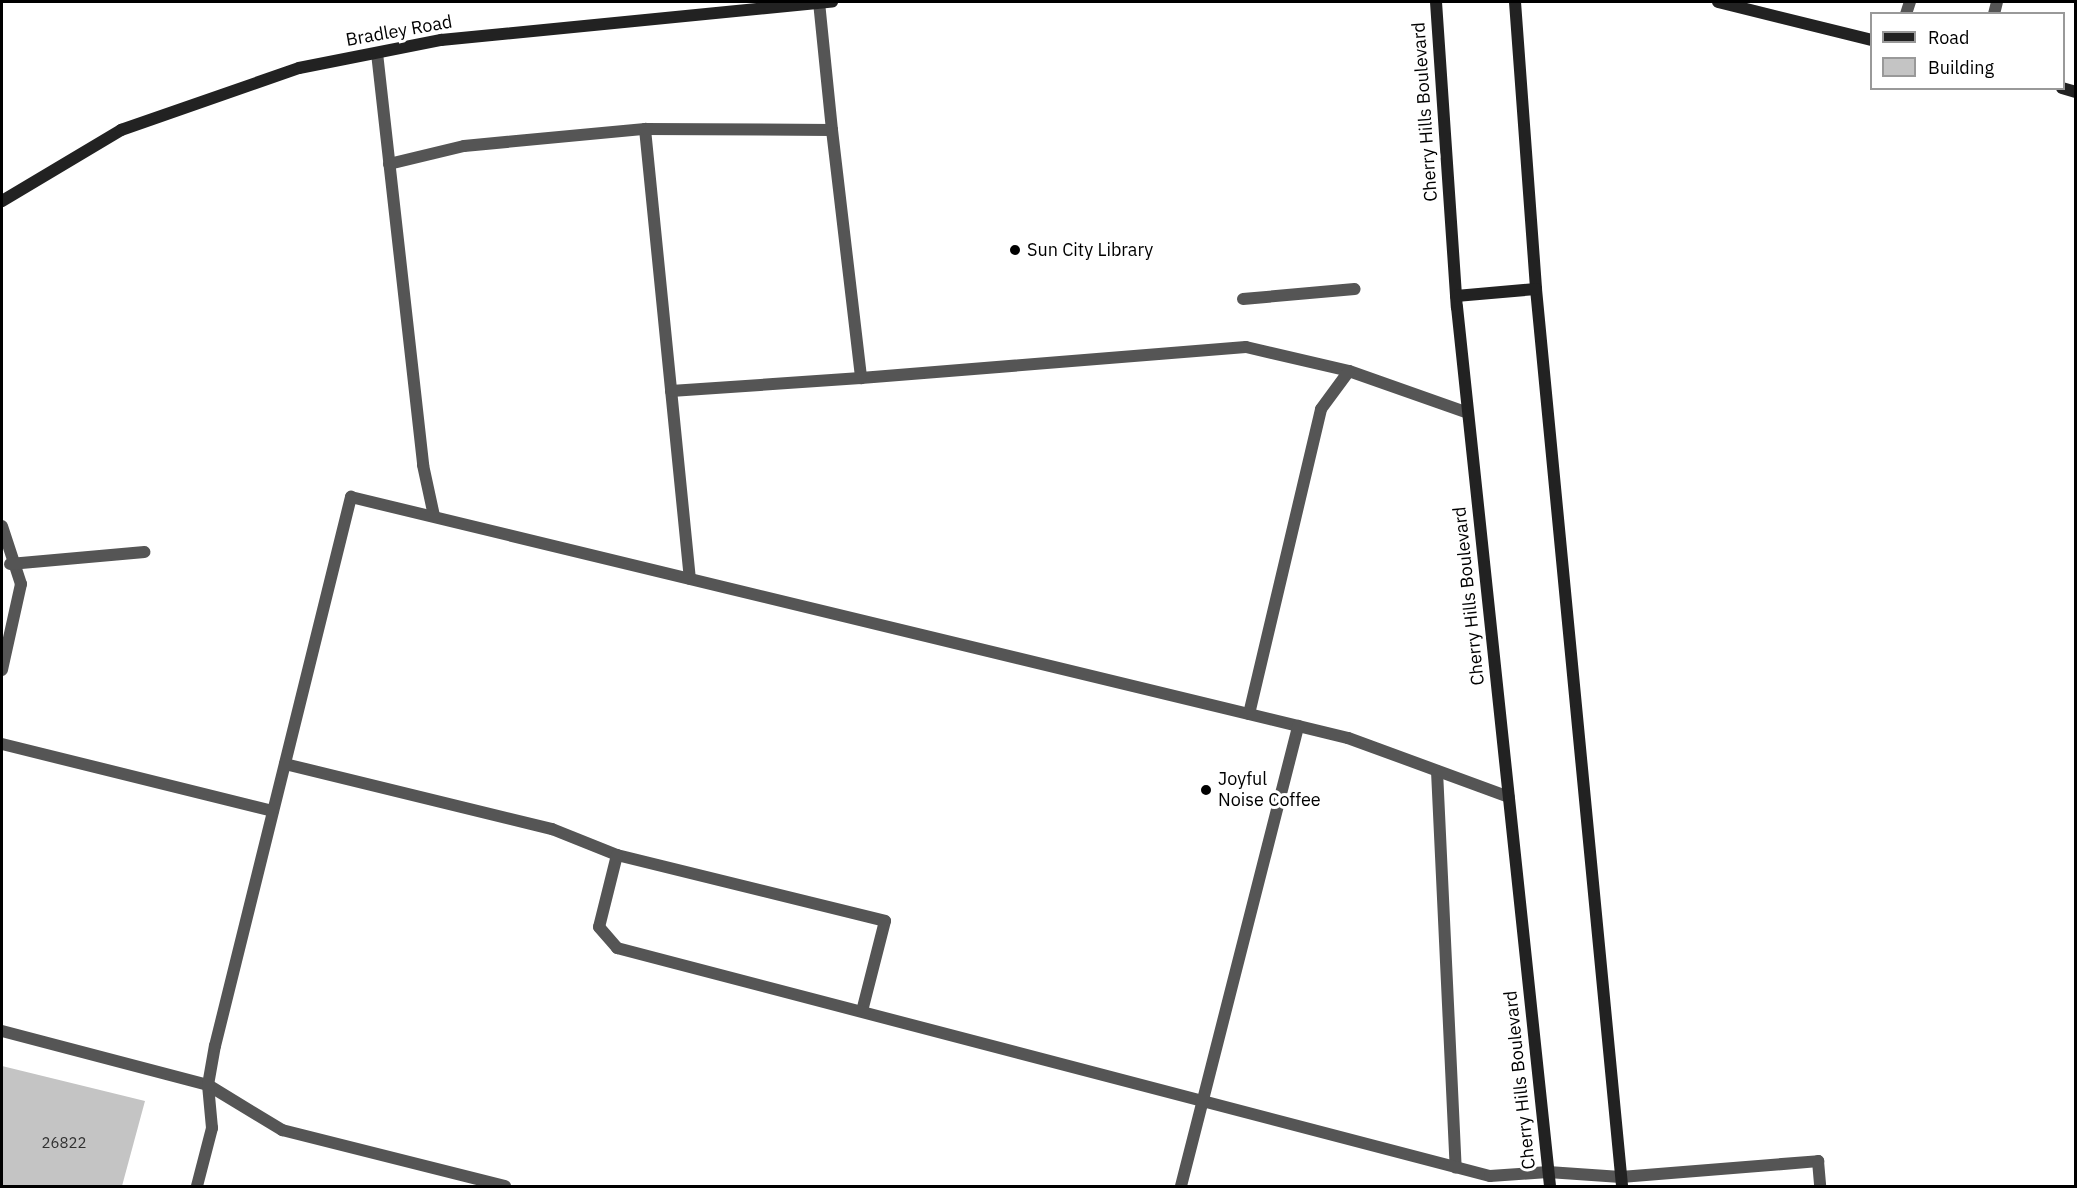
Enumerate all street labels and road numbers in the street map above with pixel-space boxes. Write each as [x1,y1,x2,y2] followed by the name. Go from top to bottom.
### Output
[344,11,454,51] street label: Bradley Road
[1408,22,1442,202] street label: Cherry Hills Boulevard
[1449,505,1489,687] street label: Cherry Hills Boulevard
[1500,989,1540,1171] street label: Cherry Hills Boulevard

